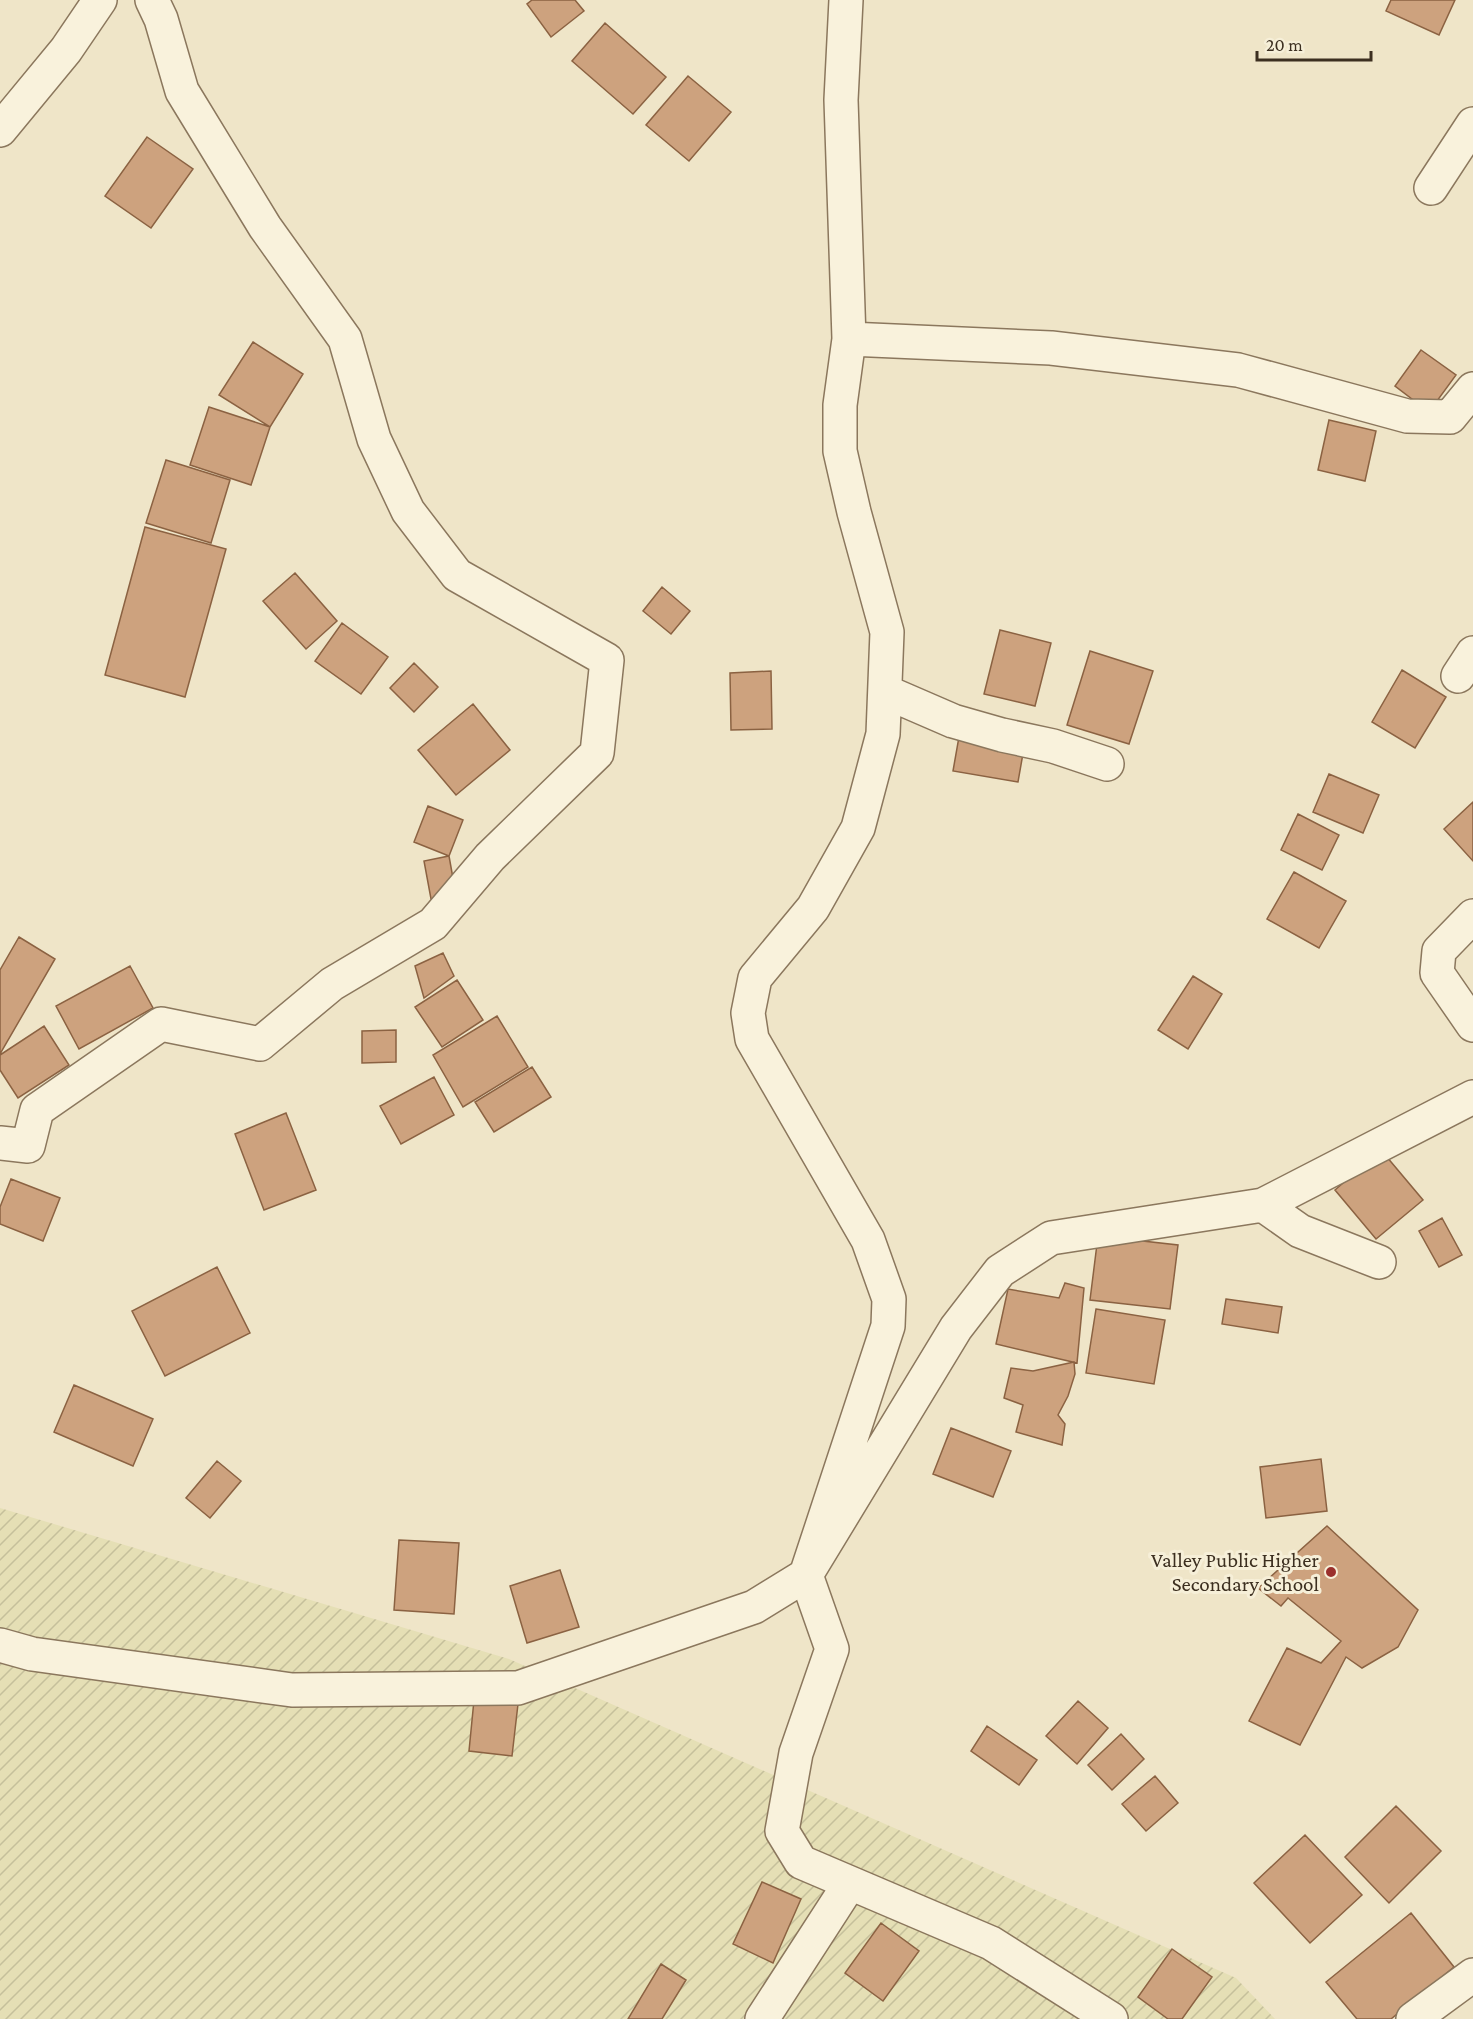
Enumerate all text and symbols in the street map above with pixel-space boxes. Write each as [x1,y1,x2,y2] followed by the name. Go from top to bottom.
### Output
[1257,24,1371,62] scale bar
[1266,35,1303,55] text: 20 m
[1151,1548,1320,1596] place label: Valley Public Higher Secondary School
[1324,1565,1338,1579] marker: Valley Public Higher Secondary School

